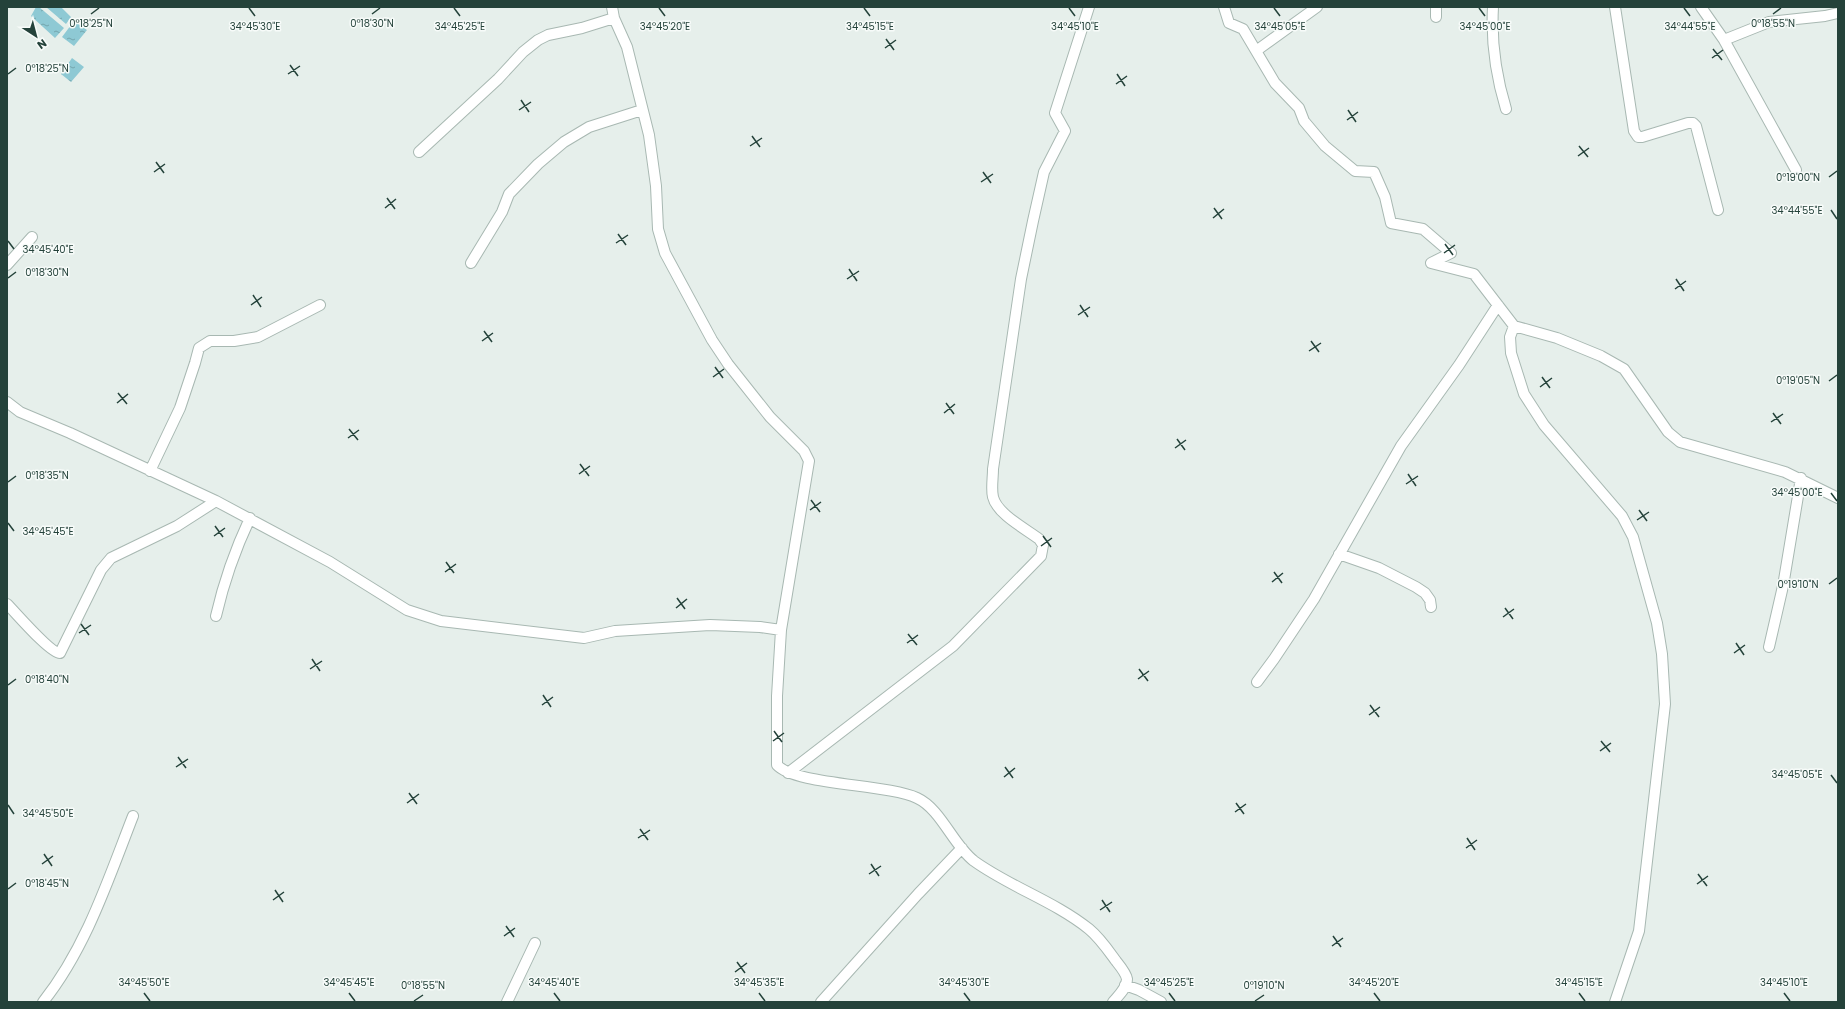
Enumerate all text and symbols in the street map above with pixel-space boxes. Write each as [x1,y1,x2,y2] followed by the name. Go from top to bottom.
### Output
[16,16,56,56] north arrow
[69,16,113,31] text: 0°18'25"N
[350,16,394,31] text: 0°18'30"N
[1751,16,1795,31] text: 0°18'55"N
[230,19,280,34] text: 34°45'30"E
[435,19,485,34] text: 34°45'25"E
[640,19,690,34] text: 34°45'20"E
[846,19,894,34] text: 34°45'15"E
[1051,19,1099,34] text: 34°45'10"E
[1254,19,1306,34] text: 34°45'05"E
[1459,19,1511,34] text: 34°45'00"E
[1664,19,1716,34] text: 34°44'55"E
[34,35,50,53] text: N
[25,61,69,76] text: 0°18'25"N
[1776,170,1820,185] text: 0°19'00"N
[1771,203,1823,218] text: 34°44'55"E
[22,242,74,257] text: 34°45'40"E
[25,265,69,280] text: 0°18'30"N
[1776,373,1820,388] text: 0°19'05"N
[25,468,69,483] text: 0°18'35"N
[1771,485,1823,500] text: 34°45'00"E
[22,524,74,539] text: 34°45'45"E
[1778,577,1818,592] text: 0°19'10"N
[25,672,69,687] text: 0°18'40"N
[1771,767,1823,782] text: 34°45'05"E
[22,806,74,821] text: 34°45'50"E
[25,876,69,891] text: 0°18'45"N
[118,975,170,990] text: 34°45'50"E
[323,975,375,990] text: 34°45'45"E
[528,975,580,990] text: 34°45'40"E
[734,975,784,990] text: 34°45'35"E
[939,975,989,990] text: 34°45'30"E
[1144,975,1194,990] text: 34°45'25"E
[1349,975,1399,990] text: 34°45'20"E
[1555,975,1603,990] text: 34°45'15"E
[1760,975,1808,990] text: 34°45'10"E
[401,978,445,993] text: 0°18'55"N
[1244,978,1284,993] text: 0°19'10"N

